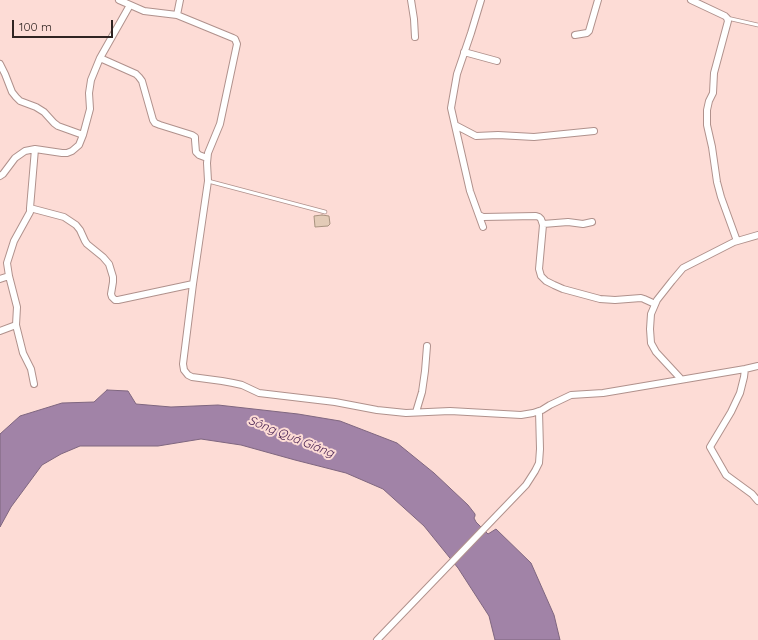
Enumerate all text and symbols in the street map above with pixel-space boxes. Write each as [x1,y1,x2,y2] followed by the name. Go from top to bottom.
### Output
[14,12,115,38] scale bar
[19,19,52,34] text: 100 m
[246,413,336,461] water label: Sông Quá Giáng

